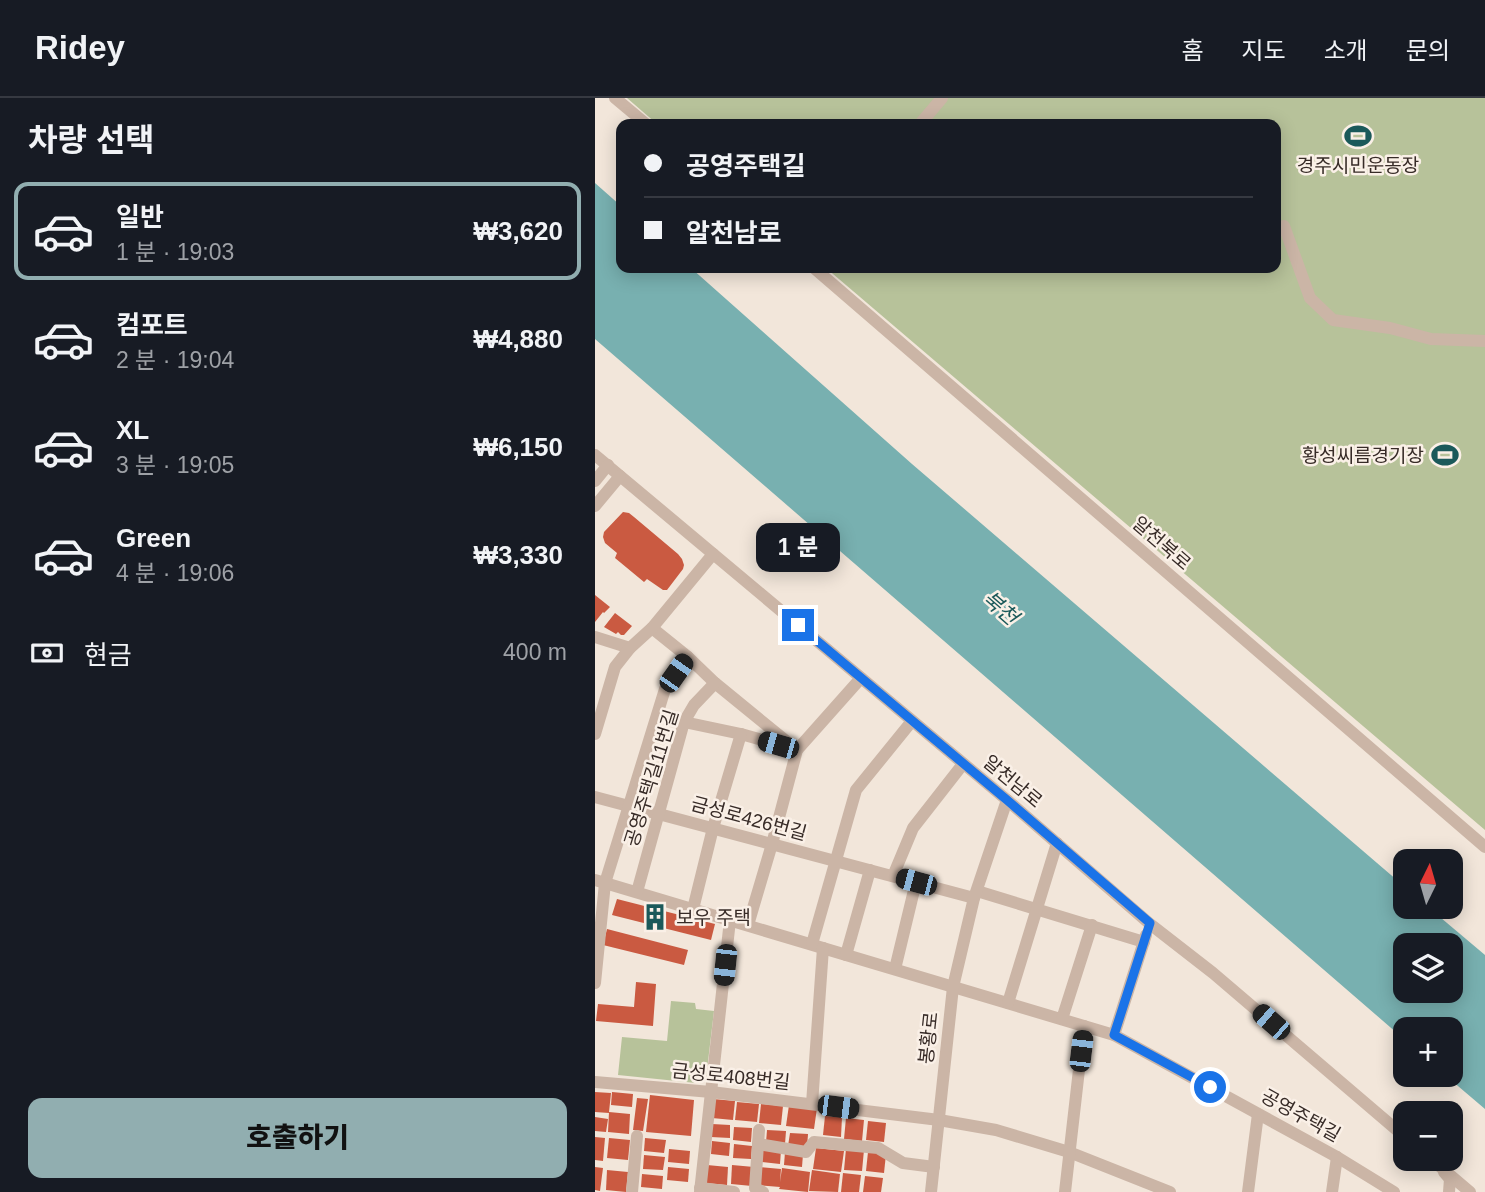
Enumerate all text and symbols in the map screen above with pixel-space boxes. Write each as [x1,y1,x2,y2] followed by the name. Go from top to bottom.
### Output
[35,29,125,66] text: Ridey
[1181,37,1203,64] text: 홈
[1241,37,1286,64] text: 지도
[1324,37,1368,64] text: 소개
[1406,37,1450,64] text: 문의
[1343,121,1373,151] sports icon: 경주시민운동장
[28,122,155,158] text: 차량 선택
[686,151,806,181] text: 공영주택길
[1297,155,1419,176] place label: 경주시민운동장
[32,200,95,263] icon: car
[116,202,164,232] text: 일반
[473,216,563,246] text: ₩3,620
[686,218,782,248] text: 알천남로
[116,239,234,265] text: 1 분 · 19:03
[32,308,95,371] icon: car
[116,310,188,340] text: 컴포트
[473,324,563,354] text: ₩4,880
[116,347,234,373] text: 2 분 · 19:04
[116,415,149,445] text: XL
[32,416,95,479] icon: car
[473,432,563,462] text: ₩6,150
[1430,440,1460,470] sports icon: 황성씨름경기장
[1302,445,1424,466] place label: 황성씨름경기장
[116,452,234,478] text: 3 분 · 19:05
[1128,513,1195,574] street label: 알천북로
[116,523,191,553] text: Green
[32,524,95,587] icon: car
[756,524,840,573] callout: 1 분
[778,534,818,560] text: 1 분
[473,540,563,570] text: ₩3,330
[116,560,234,586] text: 4 분 · 19:06
[978,586,1024,631] water label: 북천
[782,609,814,641] route end
[28,634,66,672] icon: cash
[503,639,567,665] text: 400 m
[84,640,132,670] text: 현금
[656,650,697,696] car
[621,707,682,849] street label: 공영주택길11번길
[755,729,802,761] car
[979,751,1046,812] street label: 알천남로
[689,793,809,844] street label: 금성로426번길
[1393,849,1463,919] north arrow
[1393,849,1463,1171] map controls
[893,866,940,898] car
[640,902,670,932] building icon: 보우 주택
[676,907,751,928] place label: 보우 주택
[1393,933,1463,1003] button: layers
[713,943,738,987] car
[1249,1000,1294,1044] car
[915,1011,942,1065] street label: 봉황로
[1393,1017,1463,1087] button: +
[1069,1029,1094,1073] car
[671,1060,791,1093] street label: 금성로408번길
[1194,1071,1226,1103] route start
[1257,1085,1344,1146] street label: 공영주택길
[816,1094,861,1120] car
[28,1098,567,1178] button: 호출하기
[1393,1101,1463,1171] button: −

